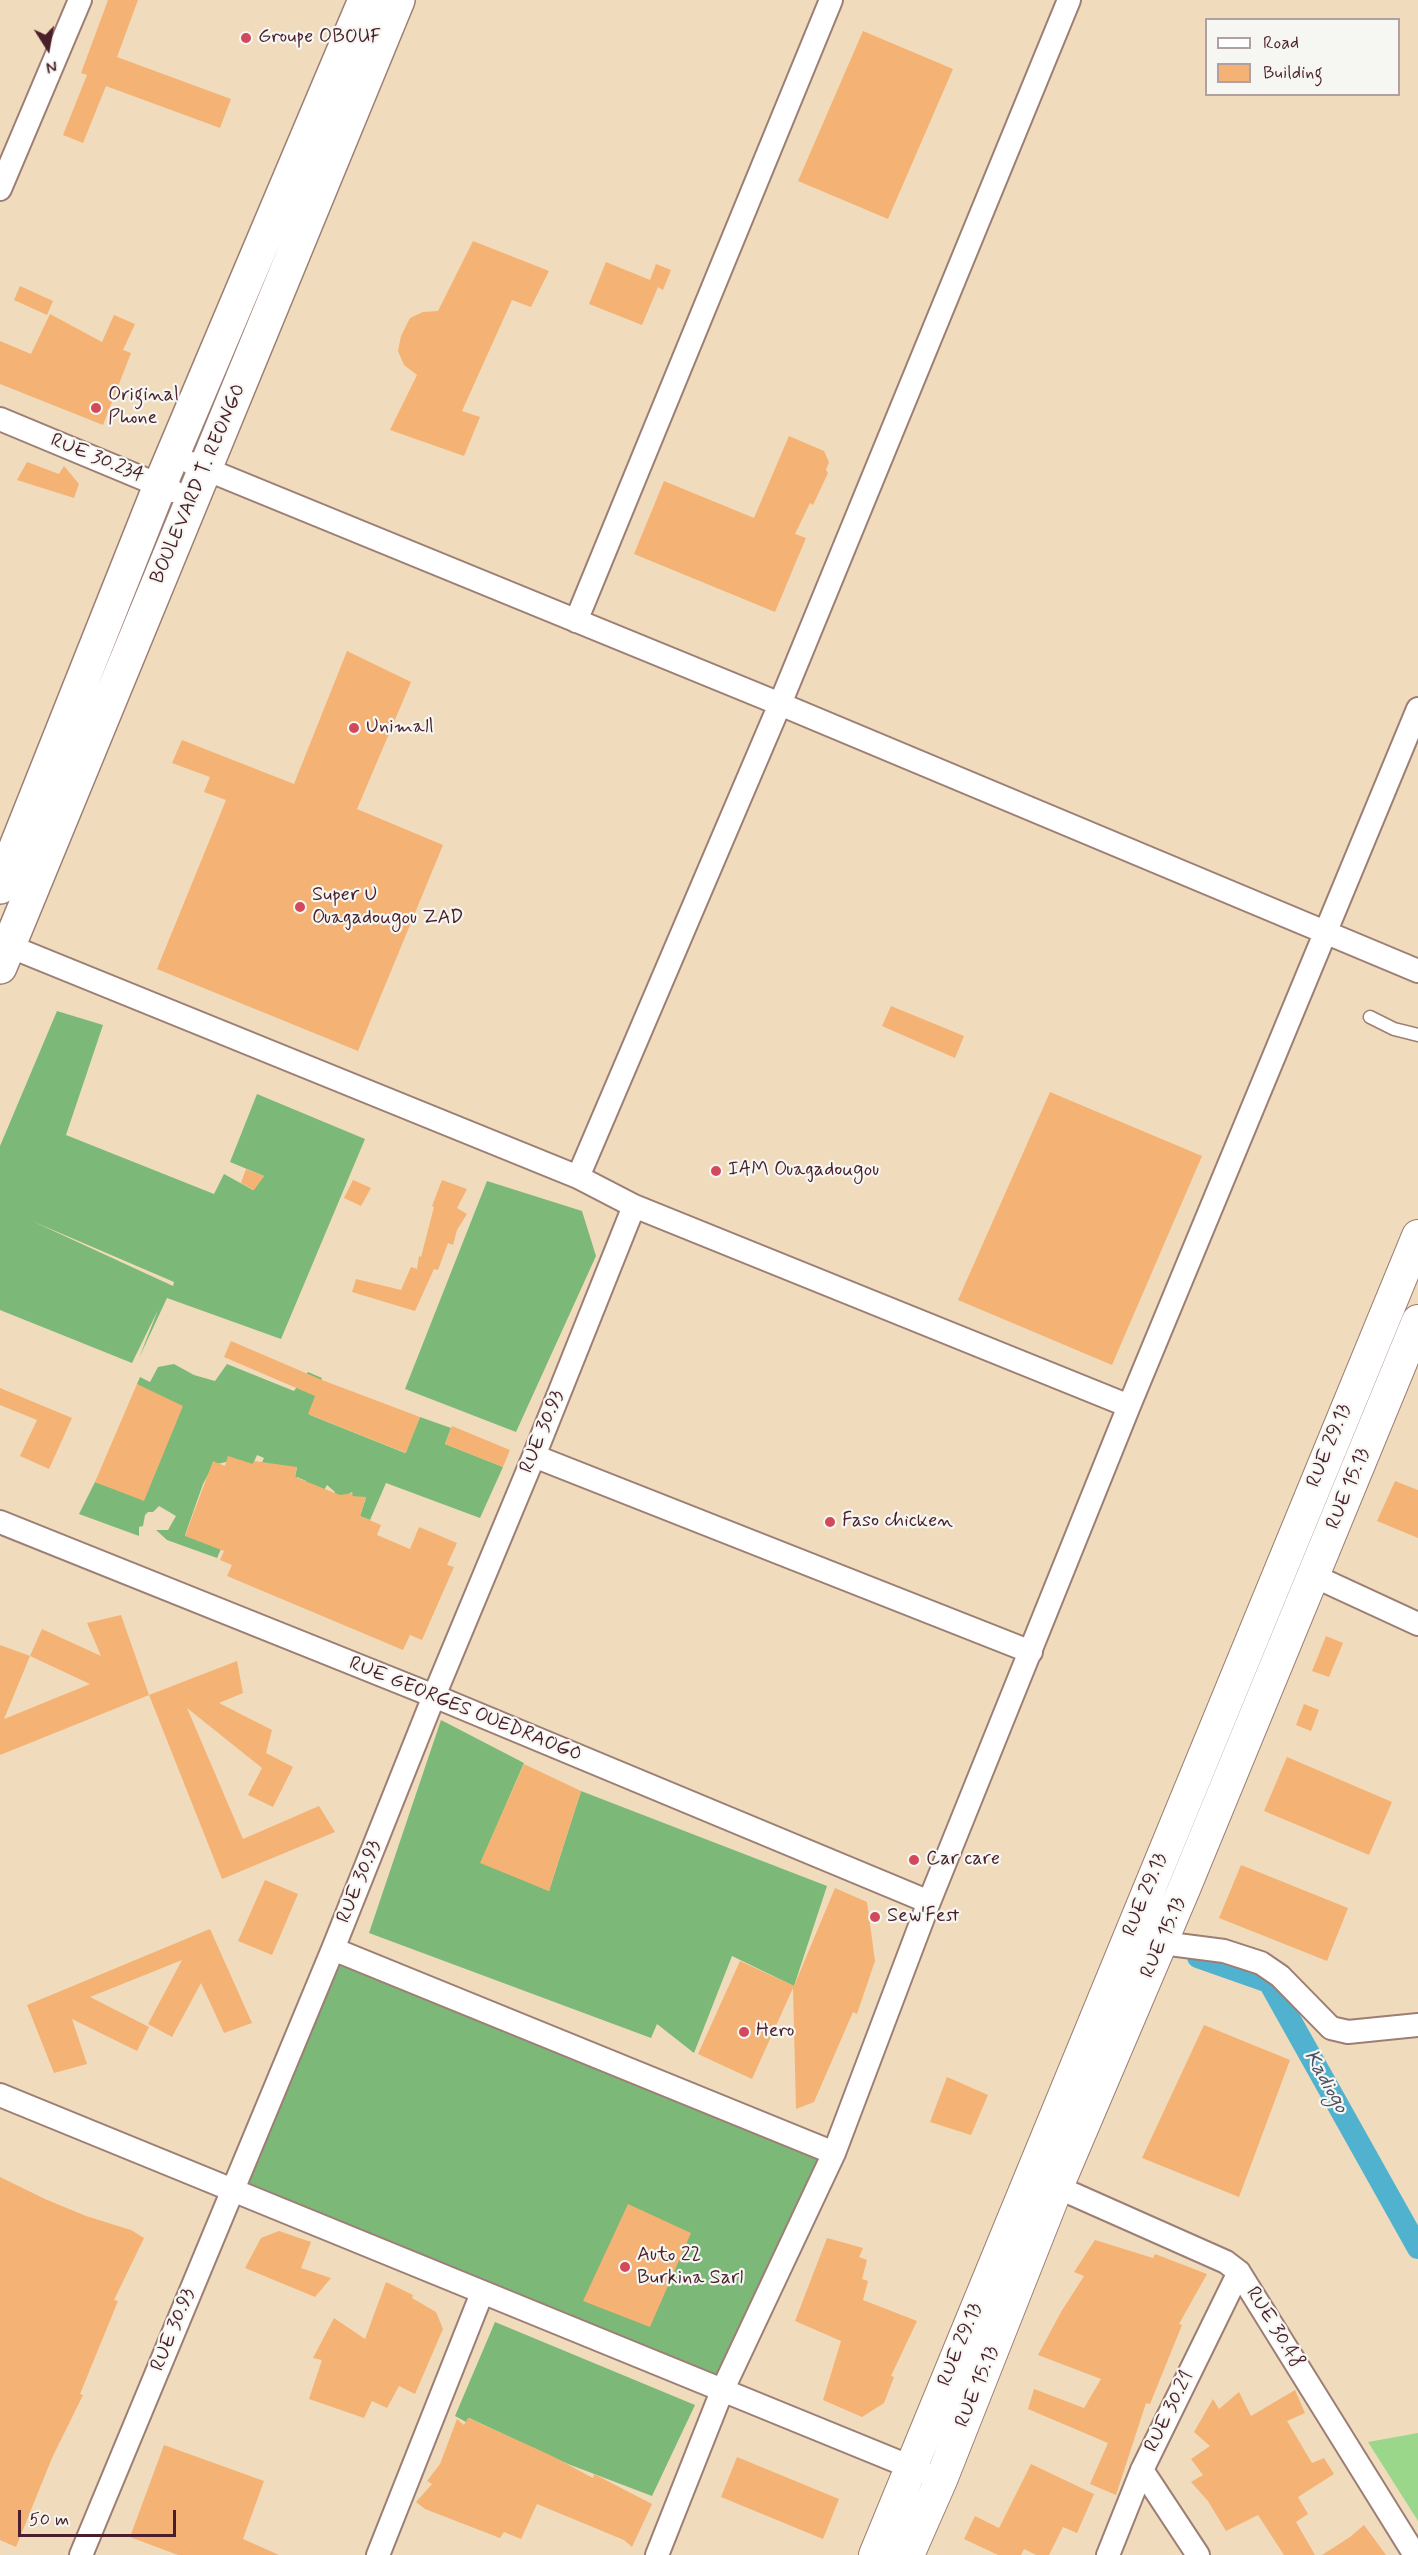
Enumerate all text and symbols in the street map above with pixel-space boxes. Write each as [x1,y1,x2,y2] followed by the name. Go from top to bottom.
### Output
[18,18,78,78] north arrow
[1205,18,1400,96] legend
[258,26,381,50] place label: Groupe OBOUF
[239,31,253,45] marker: Groupe OBOUF
[1263,31,1299,55] text: Road
[44,55,59,77] text: N
[1263,61,1323,85] text: Building
[146,381,252,587] street label: BOULEVARD T. REONGO
[108,384,179,431] place label: Original Phone
[89,401,103,415] marker: Original Phone
[47,429,147,489] street label: RUE 30.234
[366,716,434,740] place label: Unimall
[347,721,361,735] marker: Unimall
[312,884,464,931] place label: Super U Ouagadougou ZAD
[293,900,307,914] marker: Super U Ouagadougou ZAD
[728,1159,879,1183] place label: IAM Ouagadougou
[709,1164,723,1178] marker: IAM Ouagadougou
[516,1387,570,1477] street label: RUE 30.93
[1302,1401,1358,1491] street label: RUE 29.13
[1322,1445,1376,1533] street label: RUE 15.13
[842,1510,953,1534] place label: Faso chicken
[823,1515,837,1529] marker: Faso chicken
[345,1652,585,1768] street label: RUE GEORGES OUEDRAOGO
[333,1837,387,1927] street label: RUE 30.93
[926,1848,1000,1872] place label: Car care
[1118,1850,1174,1940] street label: RUE 29.13
[907,1853,921,1867] marker: Car care
[1136,1894,1192,1982] street label: RUE 15.13
[887,1905,959,1929] place label: Sew'Fest
[868,1910,882,1924] marker: Sew'Fest
[756,2020,794,2044] place label: Hero
[737,2025,751,2039] marker: Hero
[1297,2046,1353,2118] water label: Kadiogo
[637,2244,743,2291] place label: Auto 22 Burkina Sarl
[618,2260,632,2274] marker: Auto 22 Burkina Sarl
[1240,2283,1308,2373] street label: RUE 30.48
[147,2285,201,2375] street label: RUE 30.93
[933,2300,989,2390] street label: RUE 29.13
[951,2343,1005,2431] street label: RUE 15.13
[1140,2368,1200,2456] street label: RUE 30.21
[21,2498,178,2536] scale bar
[29,2508,69,2532] text: 50 m

